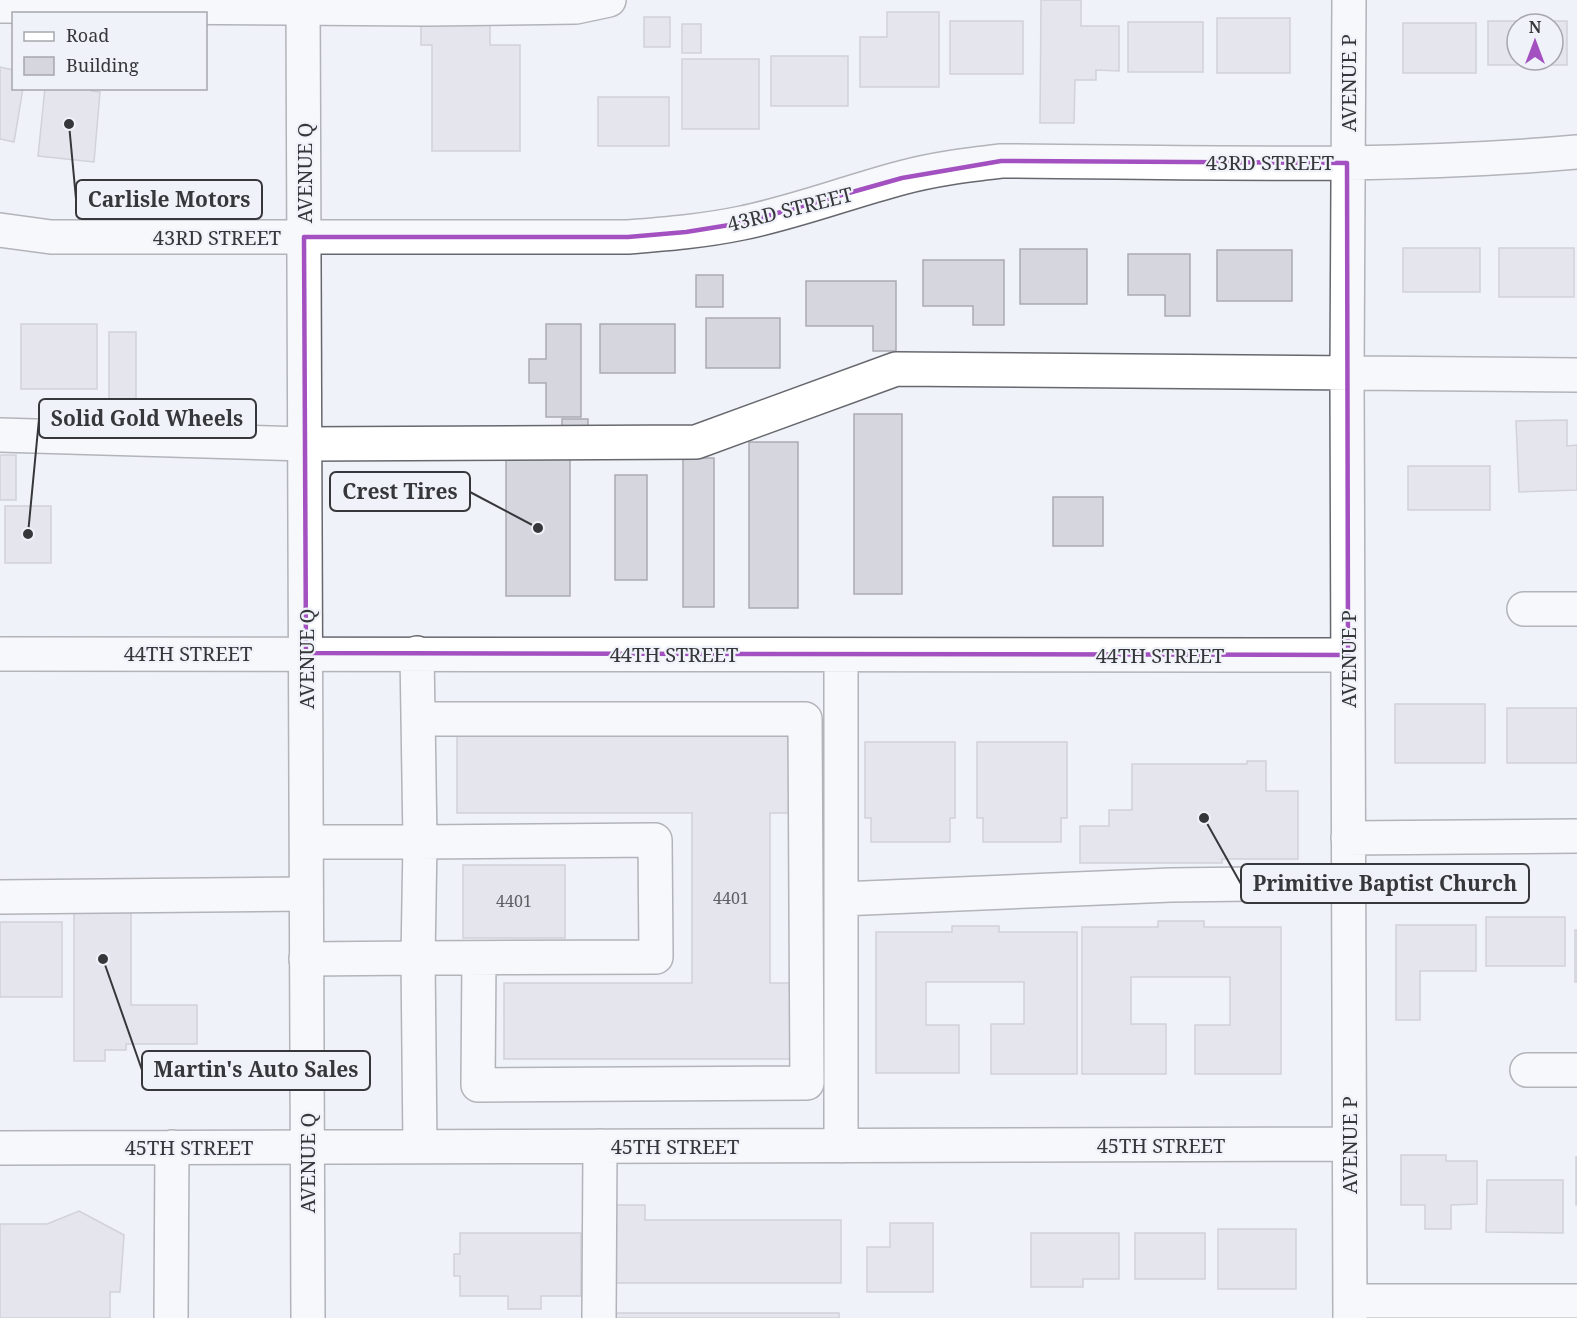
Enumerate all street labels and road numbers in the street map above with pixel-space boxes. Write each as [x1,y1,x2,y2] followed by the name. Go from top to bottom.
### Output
[1335,34,1362,132] street label: AVENUE P
[291,123,318,223] street label: AVENUE Q
[1206,149,1334,176] street label: 43RD STREET
[725,180,855,238] street label: 43RD STREET
[153,224,281,251] street label: 43RD STREET
[293,609,320,709] street label: AVENUE Q
[1335,610,1362,708] street label: AVENUE P
[124,640,252,667] street label: 44TH STREET
[610,641,738,668] street label: 44TH STREET
[1096,642,1224,669] street label: 44TH STREET
[1336,1096,1363,1194] street label: AVENUE P
[294,1113,321,1213] street label: AVENUE Q
[1097,1132,1225,1159] street label: 45TH STREET
[611,1133,739,1160] street label: 45TH STREET
[125,1134,253,1161] street label: 45TH STREET

